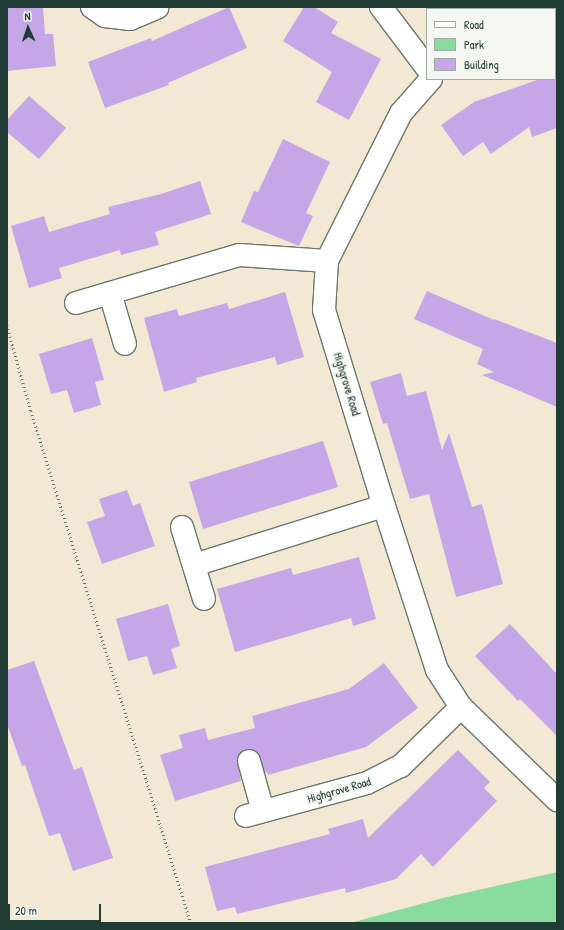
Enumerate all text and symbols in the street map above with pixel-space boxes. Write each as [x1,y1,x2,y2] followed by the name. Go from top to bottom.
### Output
[8,8,48,48] north arrow
[426,8,556,80] legend
[24,9,31,23] text: N
[464,16,484,33] text: Road
[464,36,484,53] text: Park
[464,56,499,73] text: Building
[331,351,363,417] street label: Highgrove Road
[306,774,372,806] street label: Highgrove Road
[10,896,103,922] scale bar
[15,902,37,919] text: 20 m

